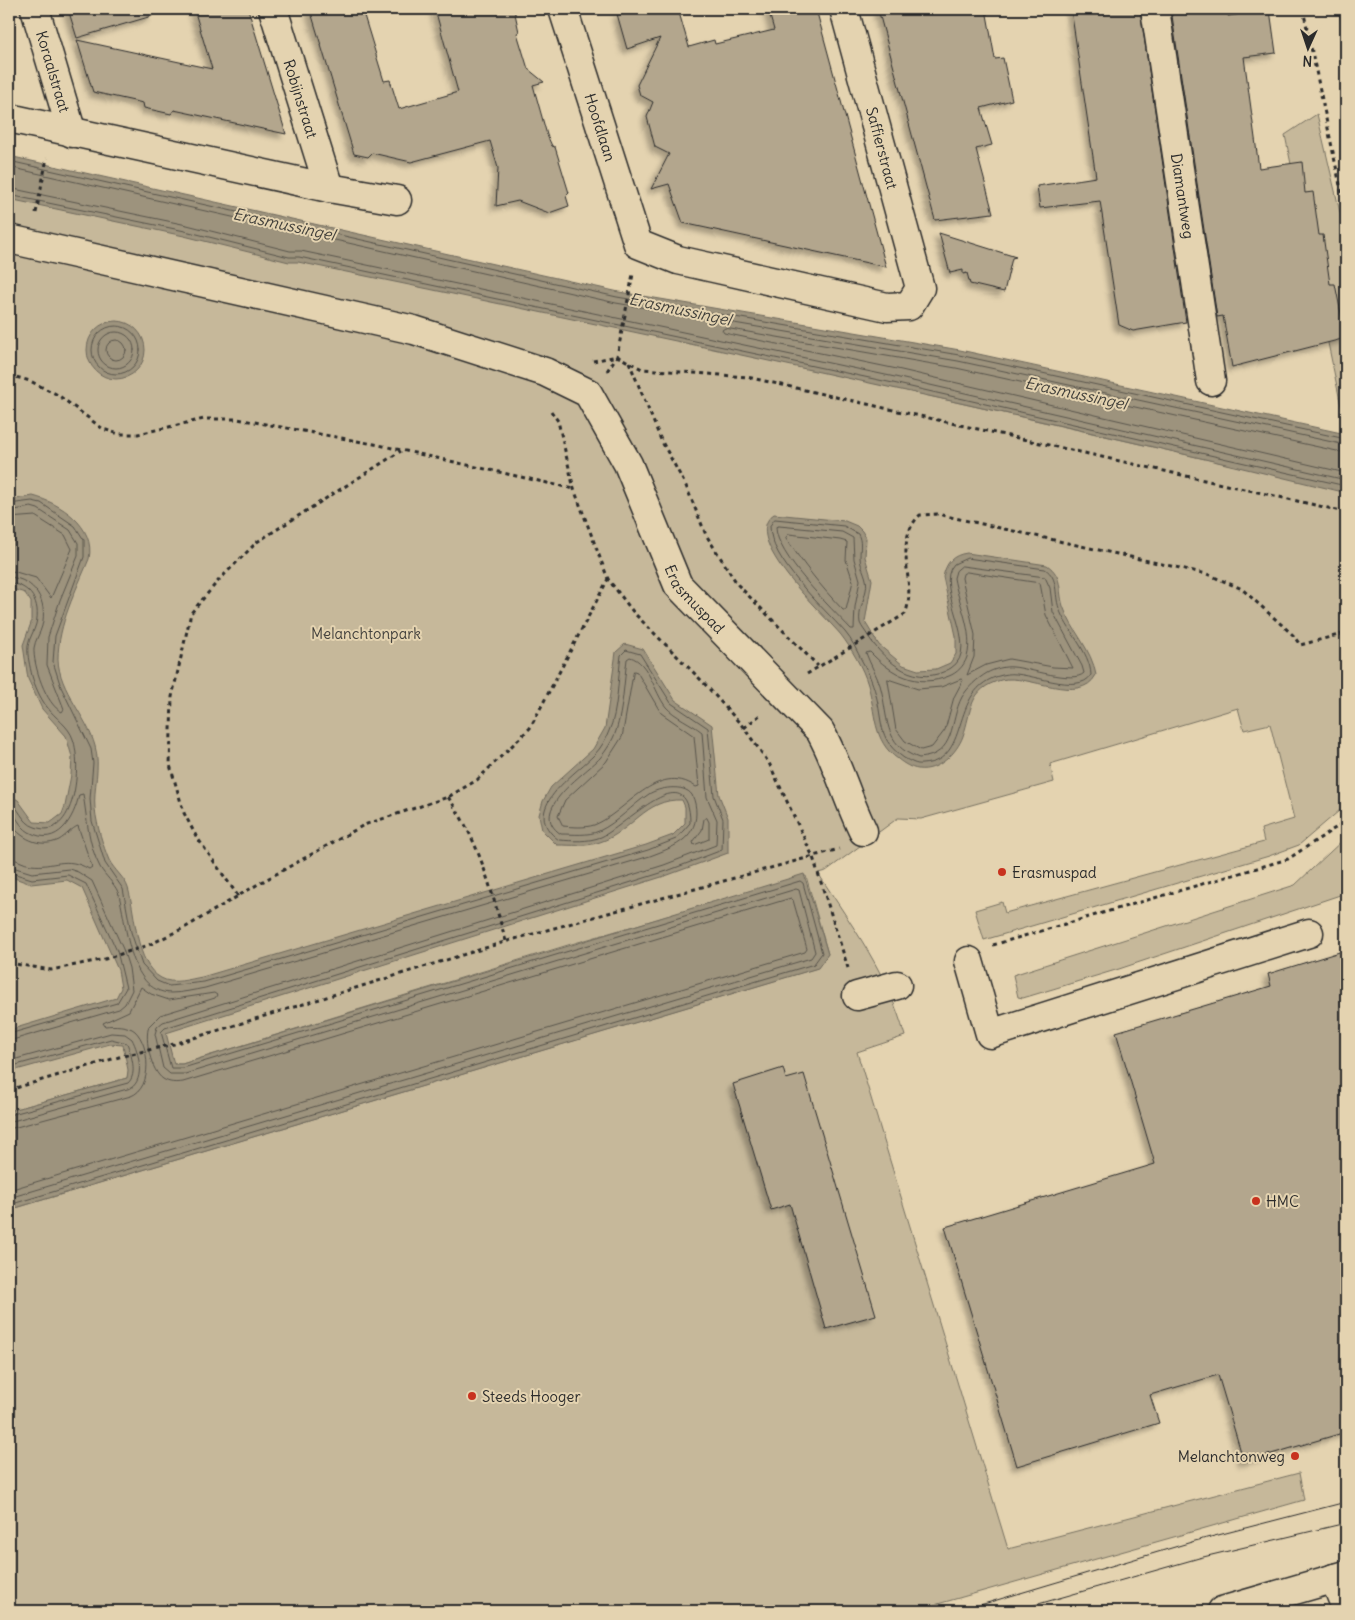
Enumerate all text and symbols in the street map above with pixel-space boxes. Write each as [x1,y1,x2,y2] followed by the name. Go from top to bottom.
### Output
[1282,22,1332,72] north arrow
[32,28,75,114] street label: Koraalstraat
[1302,52,1313,70] text: N
[280,57,322,140] street label: Robijnstraat
[581,91,621,164] street label: Hoofdlaan
[862,105,902,191] street label: Saffierstraat
[1167,152,1199,240] street label: Diamantweg
[231,203,339,245] water label: Erasmussingel
[627,288,735,330] water label: Erasmussingel
[1023,372,1131,414] water label: Erasmussingel
[661,562,729,637] street label: Erasmuspad
[311,624,421,643] park label: Melanchtonpark
[1012,863,1097,882] place label: Erasmuspad
[996,866,1008,878] marker: Erasmuspad
[1266,1192,1299,1211] place label: HMC
[1250,1195,1262,1207] marker: HMC
[482,1387,581,1406] place label: Steeds Hooger
[466,1390,478,1402] marker: Steeds Hooger
[1178,1447,1285,1466] place label: Melanchtonweg
[1289,1450,1301,1462] marker: Melanchtonweg

